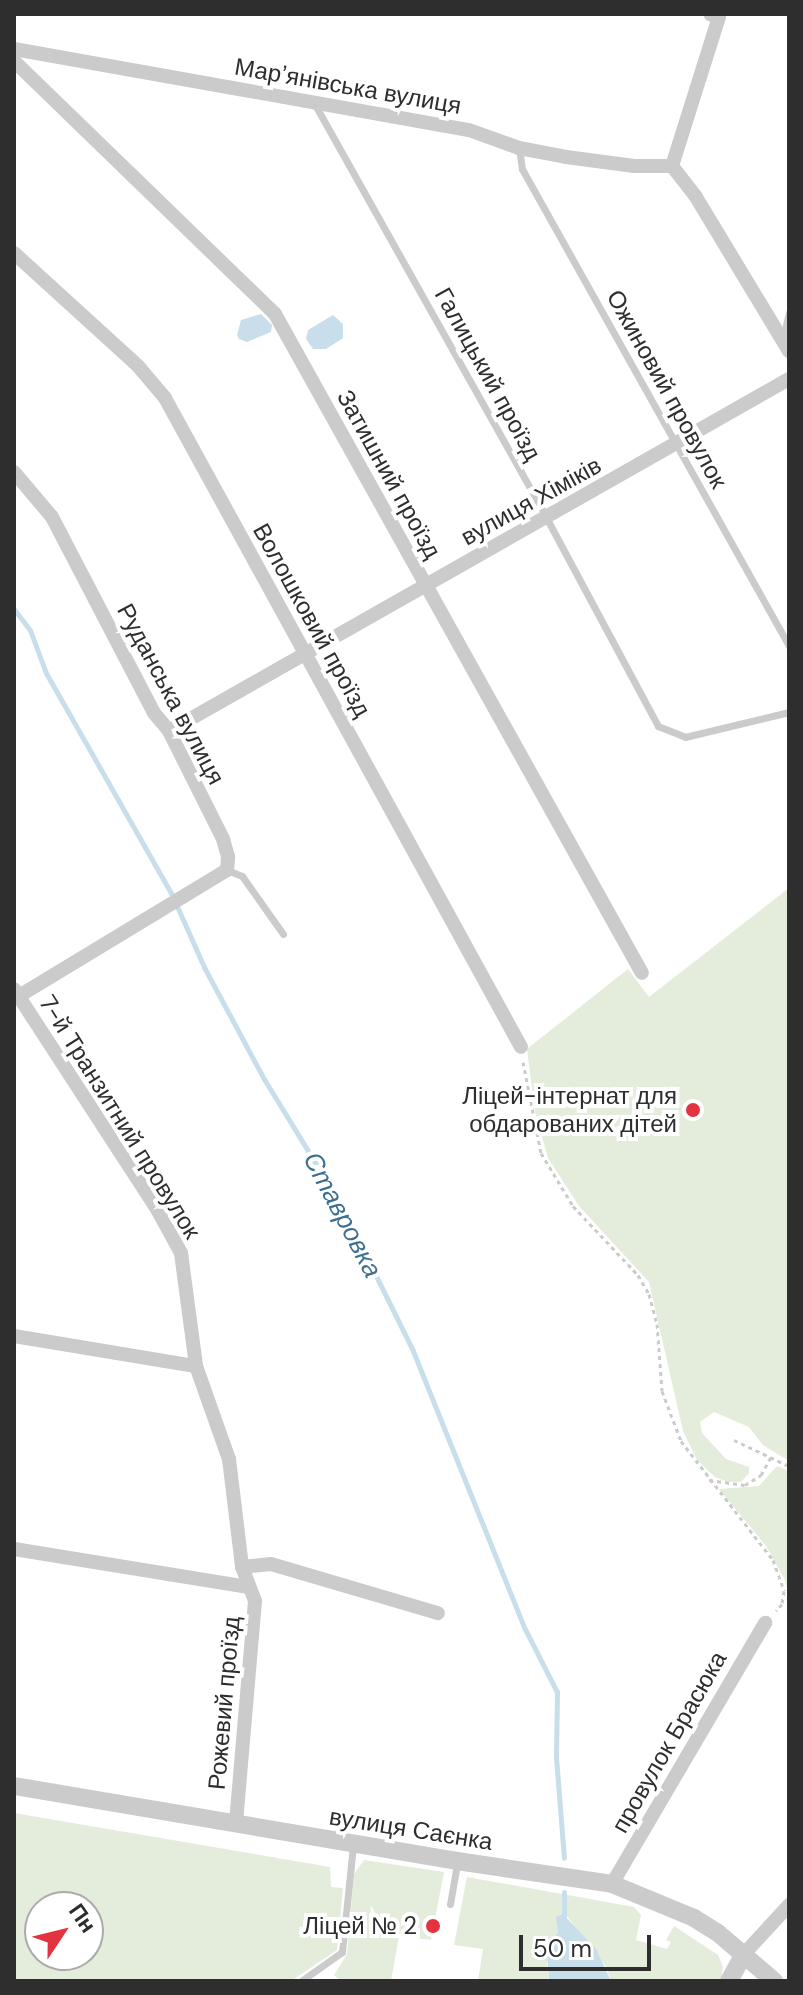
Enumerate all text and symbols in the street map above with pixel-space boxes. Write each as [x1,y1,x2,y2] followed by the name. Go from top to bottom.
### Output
[233,52,463,120] street label: Марʼянівська вулиця
[429,283,547,465] street label: Галицький проїзд
[601,285,733,493] street label: Ожиновий провулок
[331,385,447,563] street label: Затишний проїзд
[456,451,606,551] street label: вулиця Хіміків
[247,518,377,722] street label: Волошковий проїзд
[111,599,231,789] street label: Руданська вулиця
[33,990,207,1244] street label: 7-й Транзитний провулок
[462,1082,677,1138] place label: Ліцей-інтернат для обдарованих дітей
[684,1101,702,1119] marker: Ліцей-інтернат для обдарованих дітей
[296,1147,388,1283] water label: Ставровка
[202,1615,246,1791] street label: Рожевий проїзд
[605,1646,733,1838] street label: провулок Брасюка
[327,1802,495,1856] street label: вулиця Саєнка
[24,1891,104,1971] north arrow
[62,1898,103,1938] text: Пн
[303,1912,417,1940] place label: Ліцей № 2
[424,1917,442,1935] marker: Ліцей № 2
[523,1919,655,1969] scale bar
[533,1933,592,1964] text: 50 m

